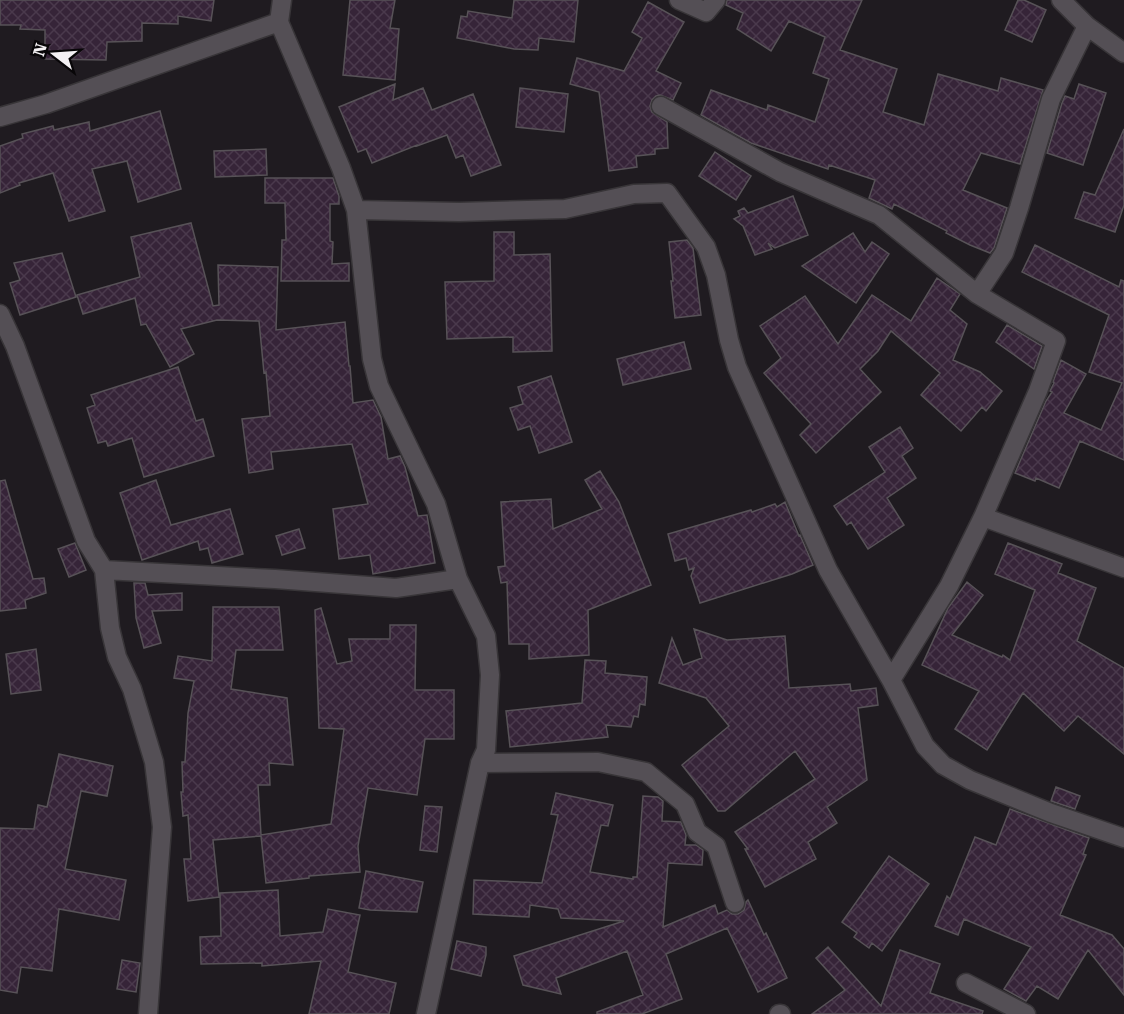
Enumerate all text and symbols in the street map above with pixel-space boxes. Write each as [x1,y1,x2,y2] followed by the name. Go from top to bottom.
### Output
[24,24,84,84] north arrow
[29,41,51,58] text: N

